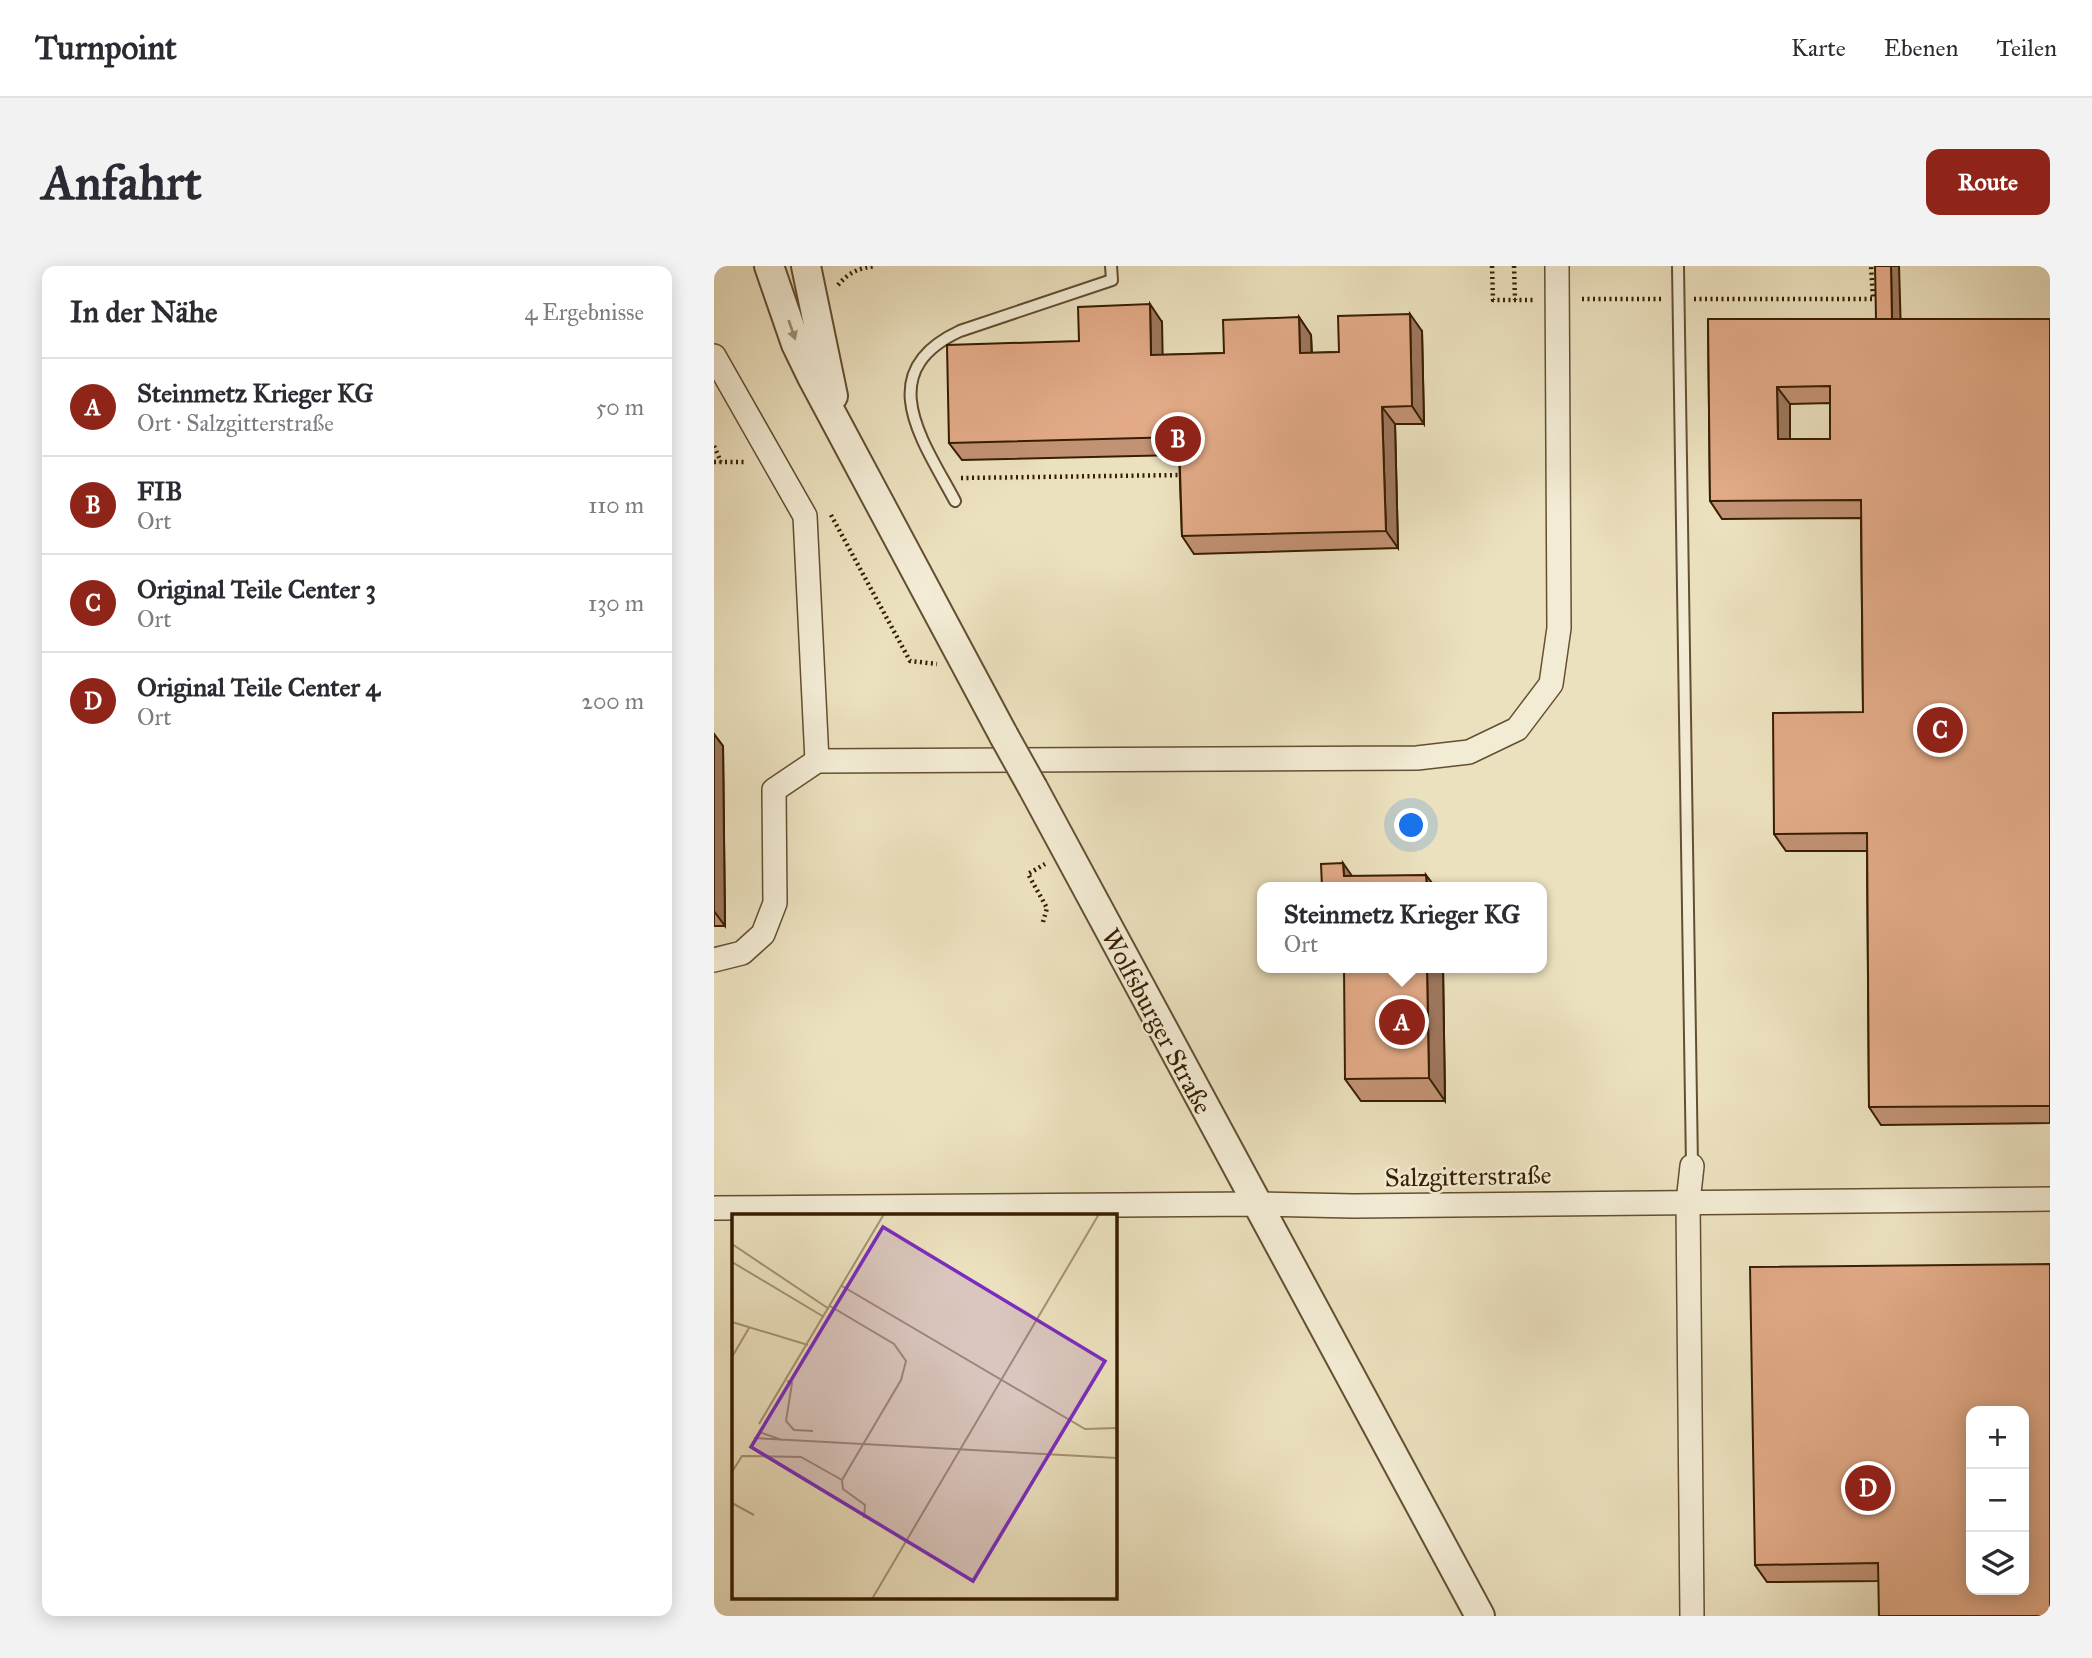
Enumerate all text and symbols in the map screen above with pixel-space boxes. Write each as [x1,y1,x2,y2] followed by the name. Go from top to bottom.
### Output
[35,28,177,68] text: Turnpoint
[1791,33,1846,63] text: Karte
[1884,33,1959,63] text: Ebenen
[1997,33,2057,63] text: Teilen
[1926,149,2050,215] button: Route
[42,153,202,212] text: Anfahrt
[70,294,218,330] text: In der Nähe
[525,298,644,326] text: 4 Ergebnisse
[787,320,798,341] one-way arrow
[137,377,374,409] text: Steinmetz Krieger KG
[85,393,101,421] text: A
[596,393,644,421] text: 50 m
[137,409,334,437] text: Ort · Salzgitterstraße
[1155,413,1201,465] pin: B
[137,475,182,507] text: FIB
[85,491,101,519] text: B
[588,491,644,519] text: 110 m
[137,507,171,535] text: Ort
[137,573,376,605] text: Original Teile Center 3
[85,589,101,617] text: C
[588,589,644,617] text: 130 m
[137,605,171,633] text: Ort
[137,671,380,703] text: Original Teile Center 4
[84,687,102,715] text: D
[582,687,644,715] text: 200 m
[137,703,171,731] text: Ort
[1917,704,1963,756] pin: C
[1394,808,1428,842] your location
[1257,882,1547,973] popup
[1284,898,1520,930] text: Steinmetz Krieger KG
[1095,923,1219,1119] street label: Wolfsburger Straße
[1284,930,1318,958] text: Ort
[1379,996,1425,1048] pin: A
[1384,1159,1552,1193] street label: Salzgitterstraße
[732,1214,1116,1598] inset map
[1966,1406,2029,1595] map controls
[1966,1406,2029,1469] button: +
[1845,1462,1891,1514] pin: D
[1966,1469,2029,1532] button: −
[1966,1532,2029,1595] button: layers

